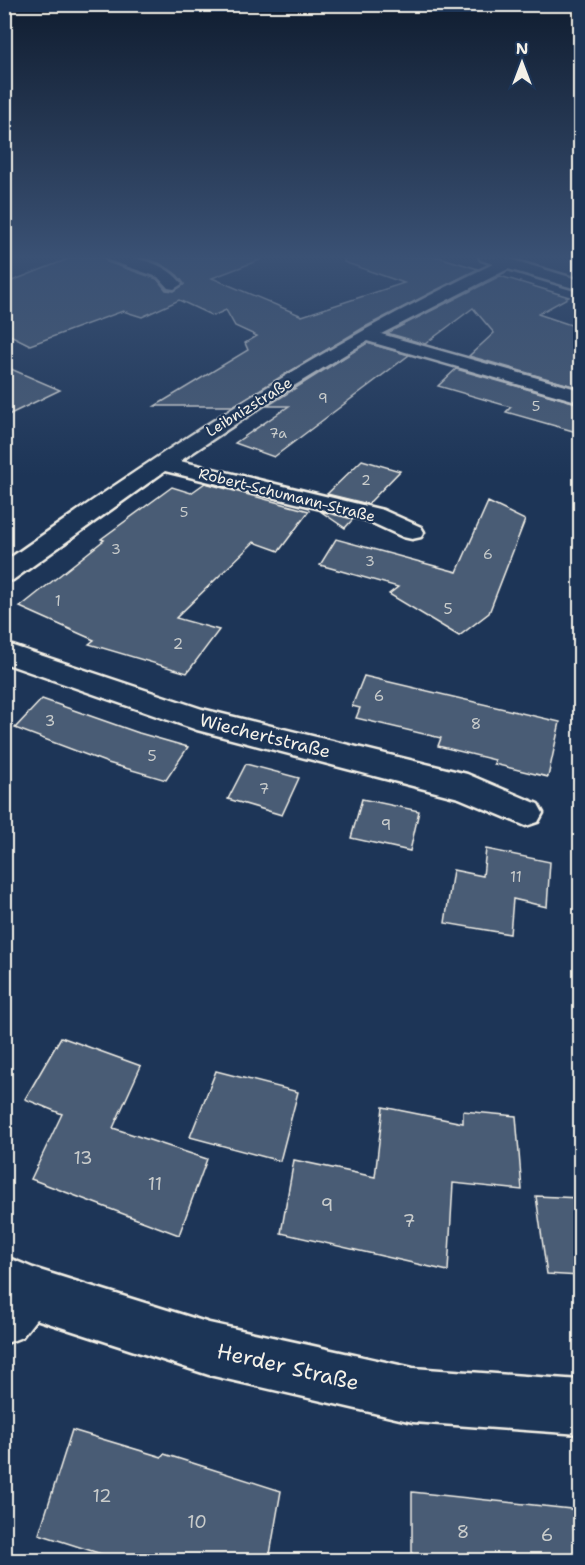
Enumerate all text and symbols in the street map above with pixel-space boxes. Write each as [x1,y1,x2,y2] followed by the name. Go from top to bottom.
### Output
[492,33,552,93] north arrow
[516,38,528,59] text: N
[202,373,296,441] street label: Leibnizstraße
[318,389,328,407] house number: 9
[532,397,540,415] house number: 5
[269,424,287,442] house number: 7a
[197,463,377,527] street label: Robert-Schumann-Straße
[361,471,371,489] house number: 2
[180,503,188,521] house number: 5
[111,540,121,558] house number: 3
[483,545,493,563] house number: 6
[365,552,375,570] house number: 3
[55,591,61,611] house number: 1
[443,599,453,619] house number: 5
[173,634,183,654] house number: 2
[374,686,384,706] house number: 6
[197,708,333,764] street label: Wiechertstraße
[45,711,55,731] house number: 3
[471,714,481,734] house number: 8
[147,746,157,766] house number: 5
[259,779,269,799] house number: 7
[381,815,391,835] house number: 9
[510,867,522,887] house number: 11
[73,1146,93,1170] house number: 13
[148,1172,162,1196] house number: 11
[321,1193,333,1217] house number: 9
[403,1209,415,1233] house number: 7
[214,1337,362,1397] street label: Herder Straße
[92,1484,112,1508] house number: 12
[187,1510,207,1534] house number: 10
[457,1520,469,1544] house number: 8
[541,1523,553,1547] house number: 6

